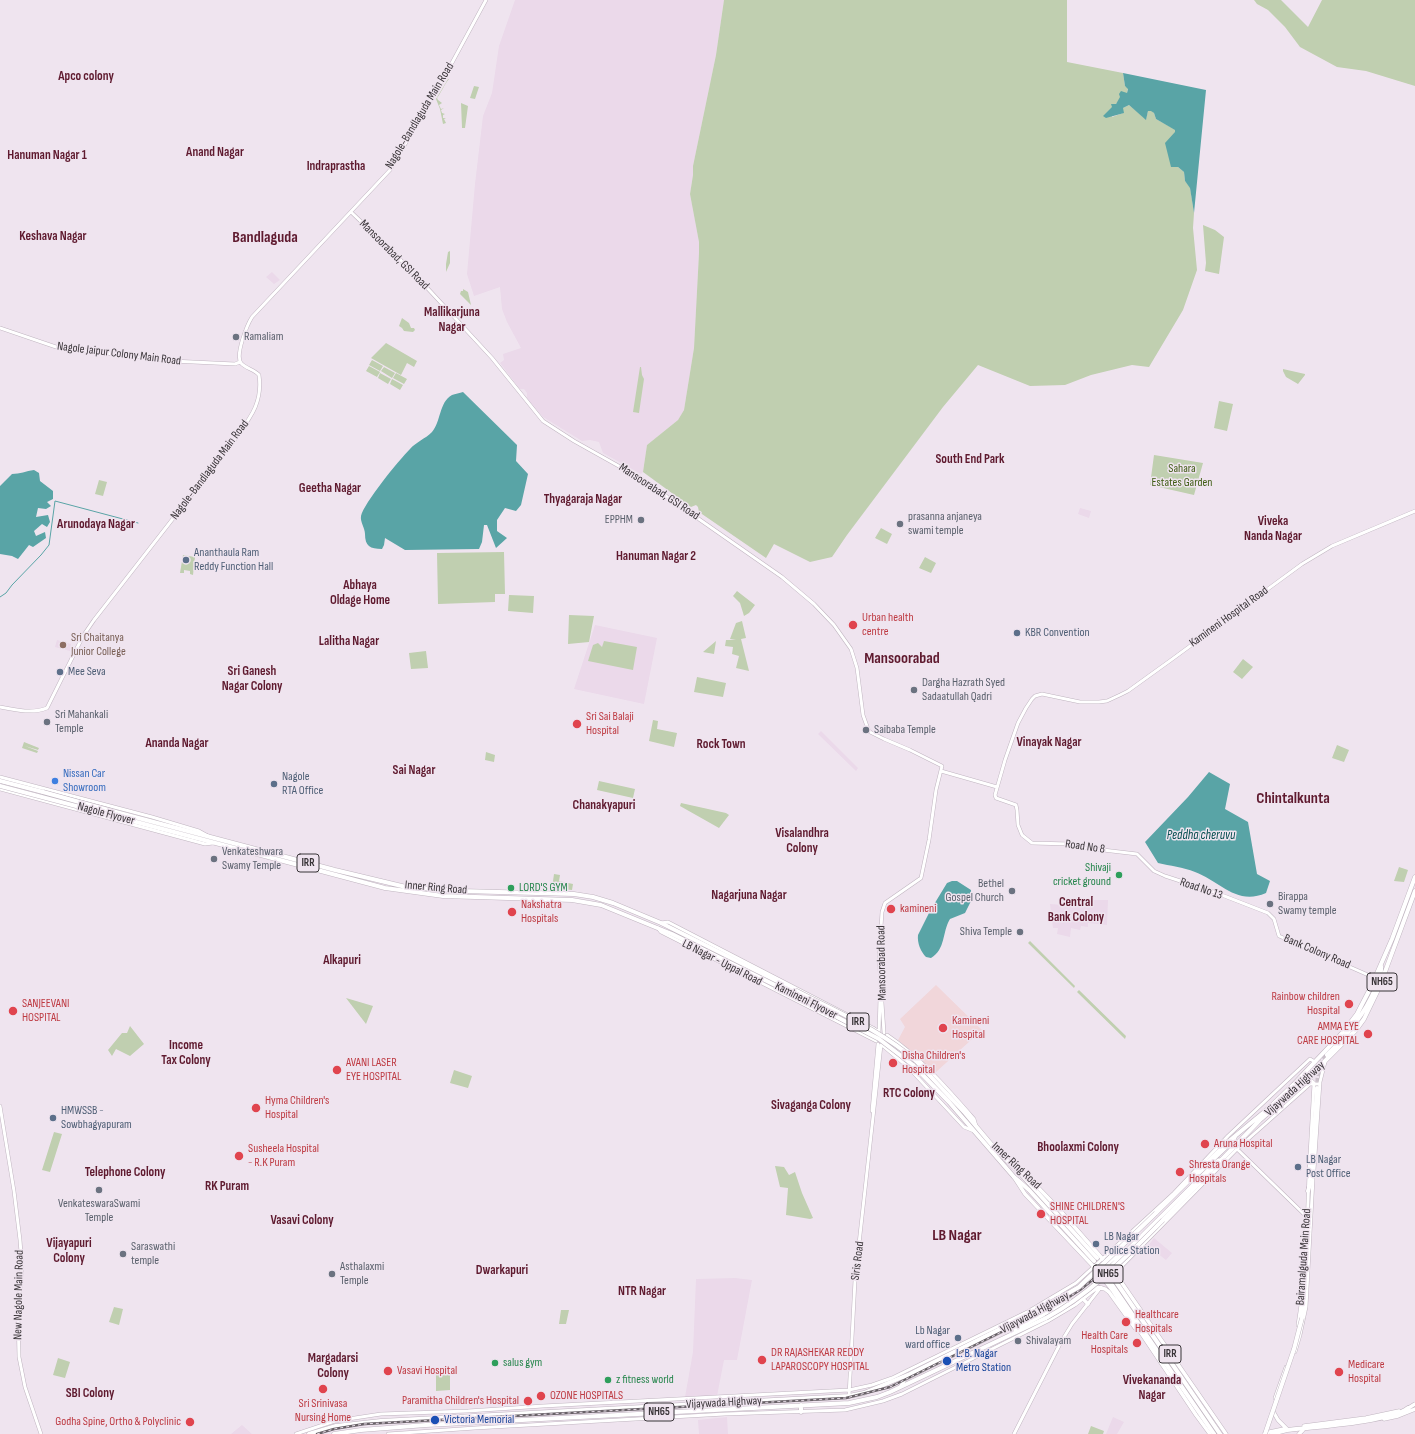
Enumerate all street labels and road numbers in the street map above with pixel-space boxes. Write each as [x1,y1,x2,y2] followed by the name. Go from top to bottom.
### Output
[383,60,457,172] street label: Nagole-Bandlaguda Main Road
[356,217,432,293] street label: Mansoorabad, GSI Road
[56,339,182,369] street label: Nagole Jaipur Colony Main Road
[168,417,252,523] street label: Nagole-Bandlaguda Main Road
[616,461,702,523] street label: Mansoorabad, GSI Road
[1187,584,1271,650] street label: Kamineni Hospital Road
[76,799,136,829] street label: Nagole Flyover
[1064,837,1106,857] street label: Road No 8
[297,854,319,872] road number: IRR
[1178,875,1224,903] street label: Road No 13
[404,878,468,898] street label: Inner Ring Road
[874,925,890,1001] street label: Mansoorabad Road
[1281,931,1353,973] street label: Bank Colony Road
[680,937,764,989] street label: LB Nagar - Uppal Road
[1367,973,1397,991] road number: NH65
[772,979,840,1023] street label: Kamineni Flyover
[847,1013,869,1031] road number: IRR
[1262,1058,1328,1120] street label: Vijaywada Highway
[988,1139,1044,1193] street label: Inner Ring Road
[1293,1208,1315,1306] street label: Bairamalguda Main Road
[848,1241,868,1281] street label: Siris Road
[11,1250,27,1340] street label: New Nagole Main Road
[1093,1265,1123,1283] road number: NH65
[998,1289,1072,1337] street label: Vijaywada Highway
[1159,1345,1181,1363] road number: IRR
[686,1394,762,1412] street label: Vijaywada Highway
[644,1403,674,1421] road number: NH65

